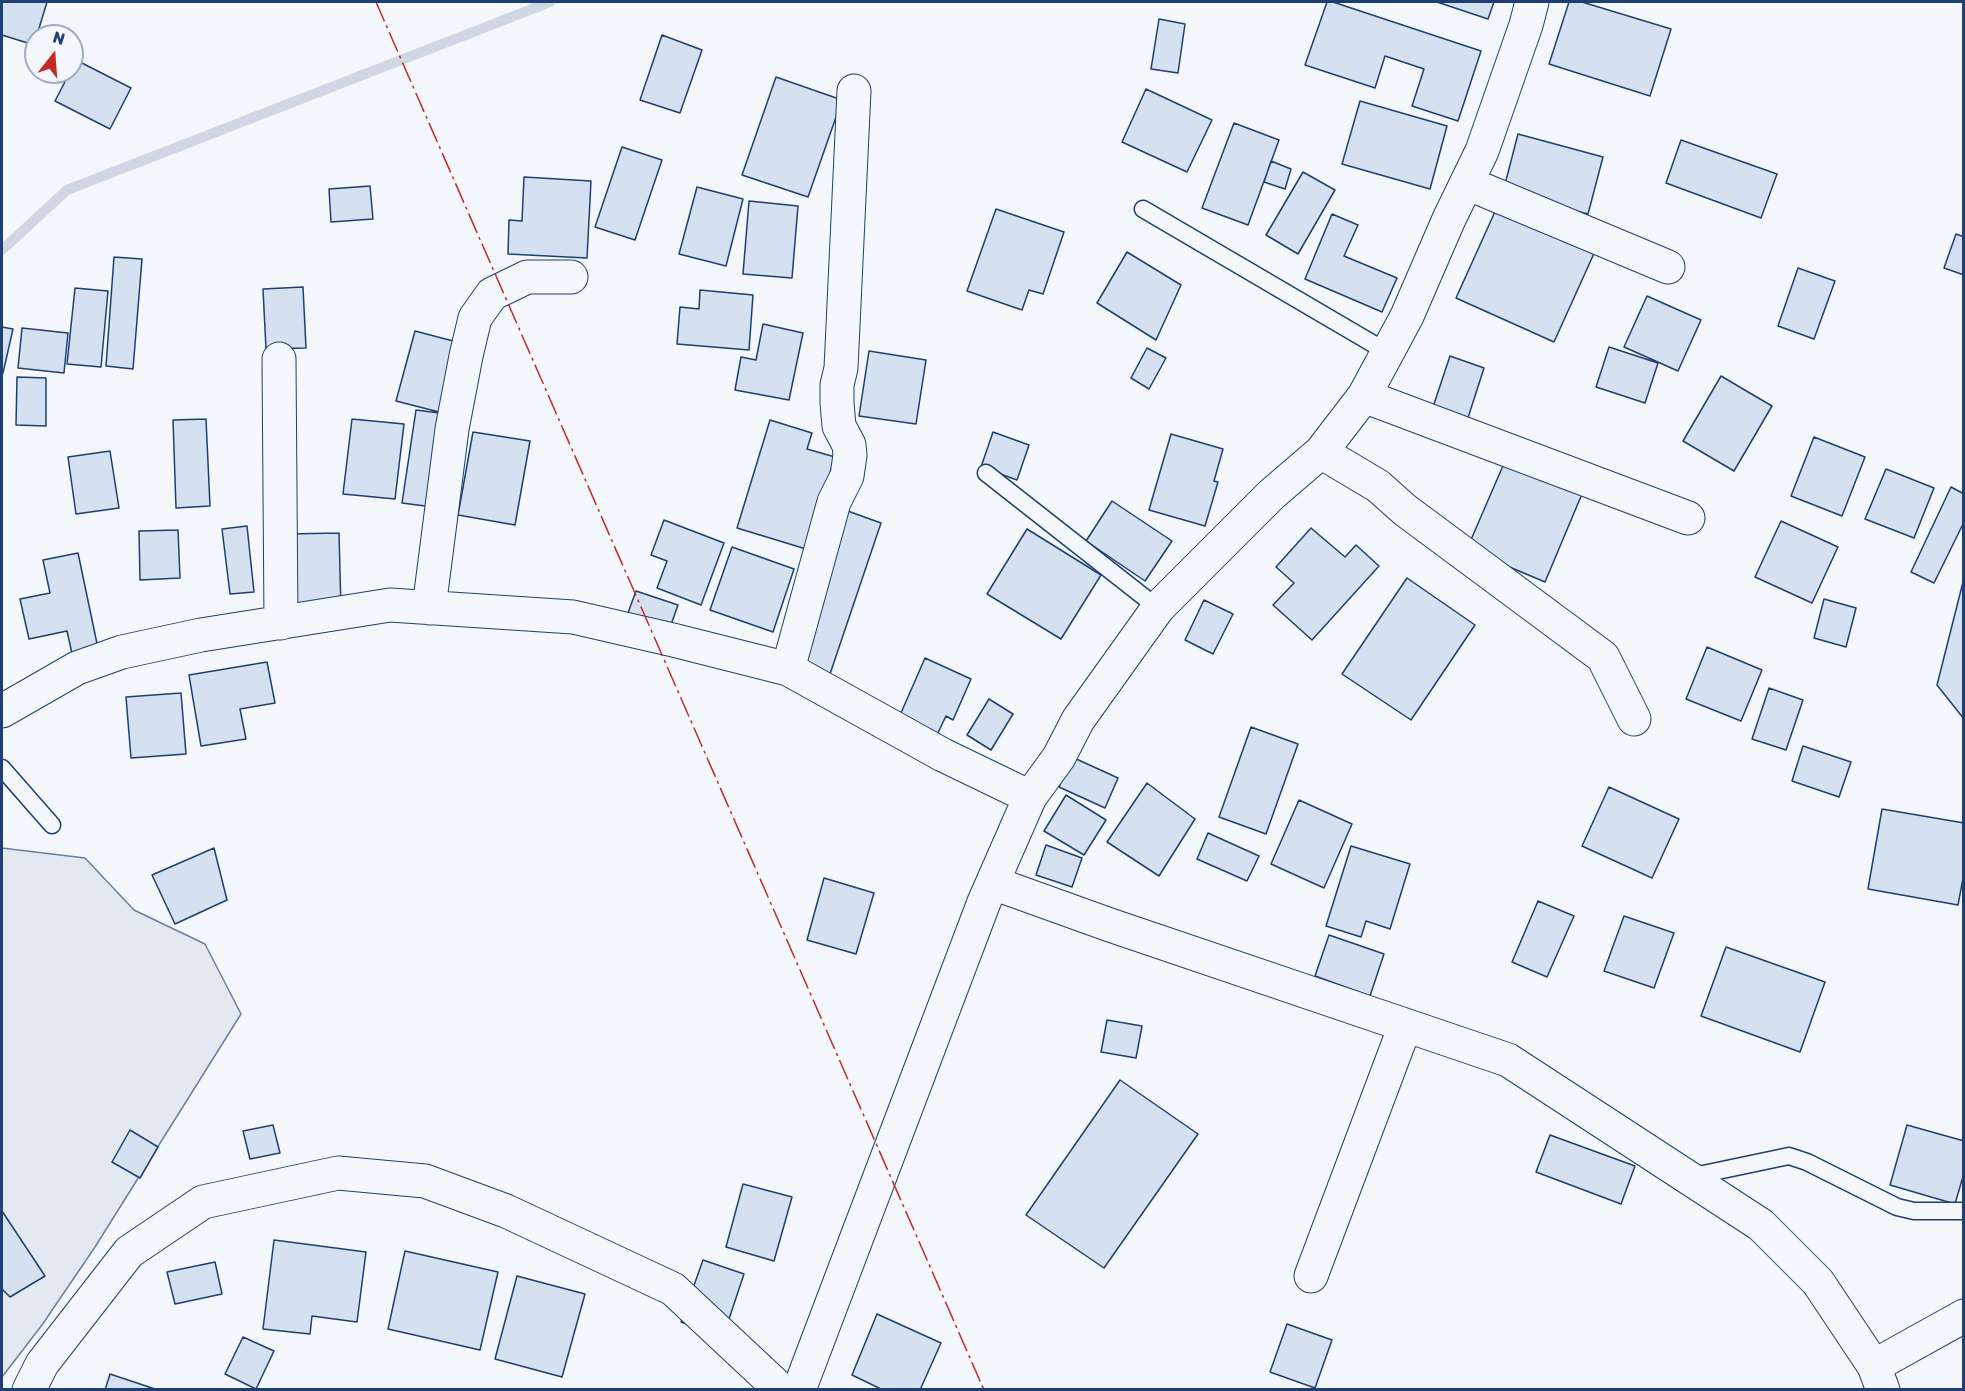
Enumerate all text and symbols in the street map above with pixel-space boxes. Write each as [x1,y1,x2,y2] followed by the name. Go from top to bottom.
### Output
[24,24,84,84] north arrow
[51,27,67,49] text: N

